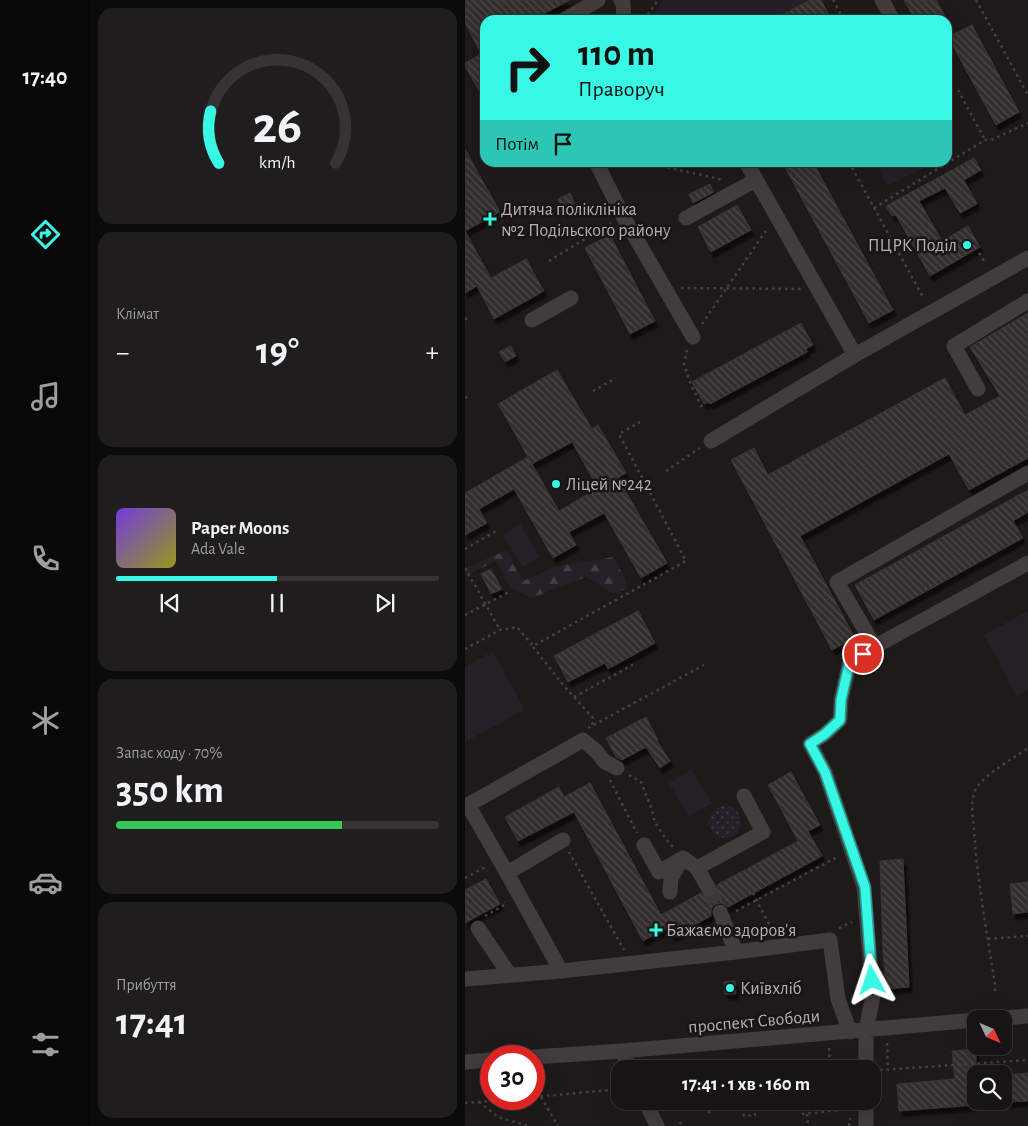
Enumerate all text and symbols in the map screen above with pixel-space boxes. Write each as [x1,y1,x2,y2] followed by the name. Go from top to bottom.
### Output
[495,35,560,100] icon: right
[578,37,655,72] text: 110 m
[23,66,68,88] text: 17:40
[578,78,665,100] text: Праворуч
[253,100,302,152] text: 26
[549,130,577,158] icon: arrive
[495,135,539,154] text: Потім
[259,154,296,172] text: km/h
[501,201,671,240] place label: Дитяча поліклініка №2 Подільского району
[483,212,497,226] marker: Дитяча поліклініка №2 Подільского району
[28,217,63,252] icon: directions
[868,237,957,255] place label: ПЦРК Поділ
[961,239,973,251] marker: ПЦРК Поділ
[116,306,159,322] text: Клімат
[256,333,299,371] text: 19°
[116,339,129,367] text: −
[426,339,439,367] text: +
[28,379,63,414] icon: music
[566,476,652,494] place label: Ліцей №242
[550,478,562,490] marker: Ліцей №242
[191,519,289,538] text: Paper Moons
[28,541,63,576] icon: phone
[191,541,245,557] text: Ada Vale
[156,589,184,617] icon: previous
[263,589,291,617] icon: pause
[371,589,399,617] icon: next
[842,633,884,675] pin
[849,640,877,668] icon: arrive
[28,703,63,738] icon: climate
[116,745,222,761] text: Запас ходу · 70%
[116,772,224,810] text: 350 km
[28,865,63,900] icon: car
[666,922,797,940] place label: Бажаємо здоров'я
[650,924,662,936] marker: Бажаємо здоров'я
[845,953,897,1005] position arrow
[116,977,177,993] text: Прибуття
[740,979,802,998] place label: Київхліб
[724,982,736,994] marker: Київхліб
[116,1004,188,1042] text: 17:41
[687,1006,821,1037] street label: проспект Свободи
[967,1010,1013,1055] north arrow
[967,1010,1012,1110] map controls
[28,1027,63,1062] icon: filters
[480,1045,545,1110] speed limit sign: 30
[967,1065,1012,1110] button: search
[682,1075,810,1094] text: 17:41 · 1 хв · 160 m

